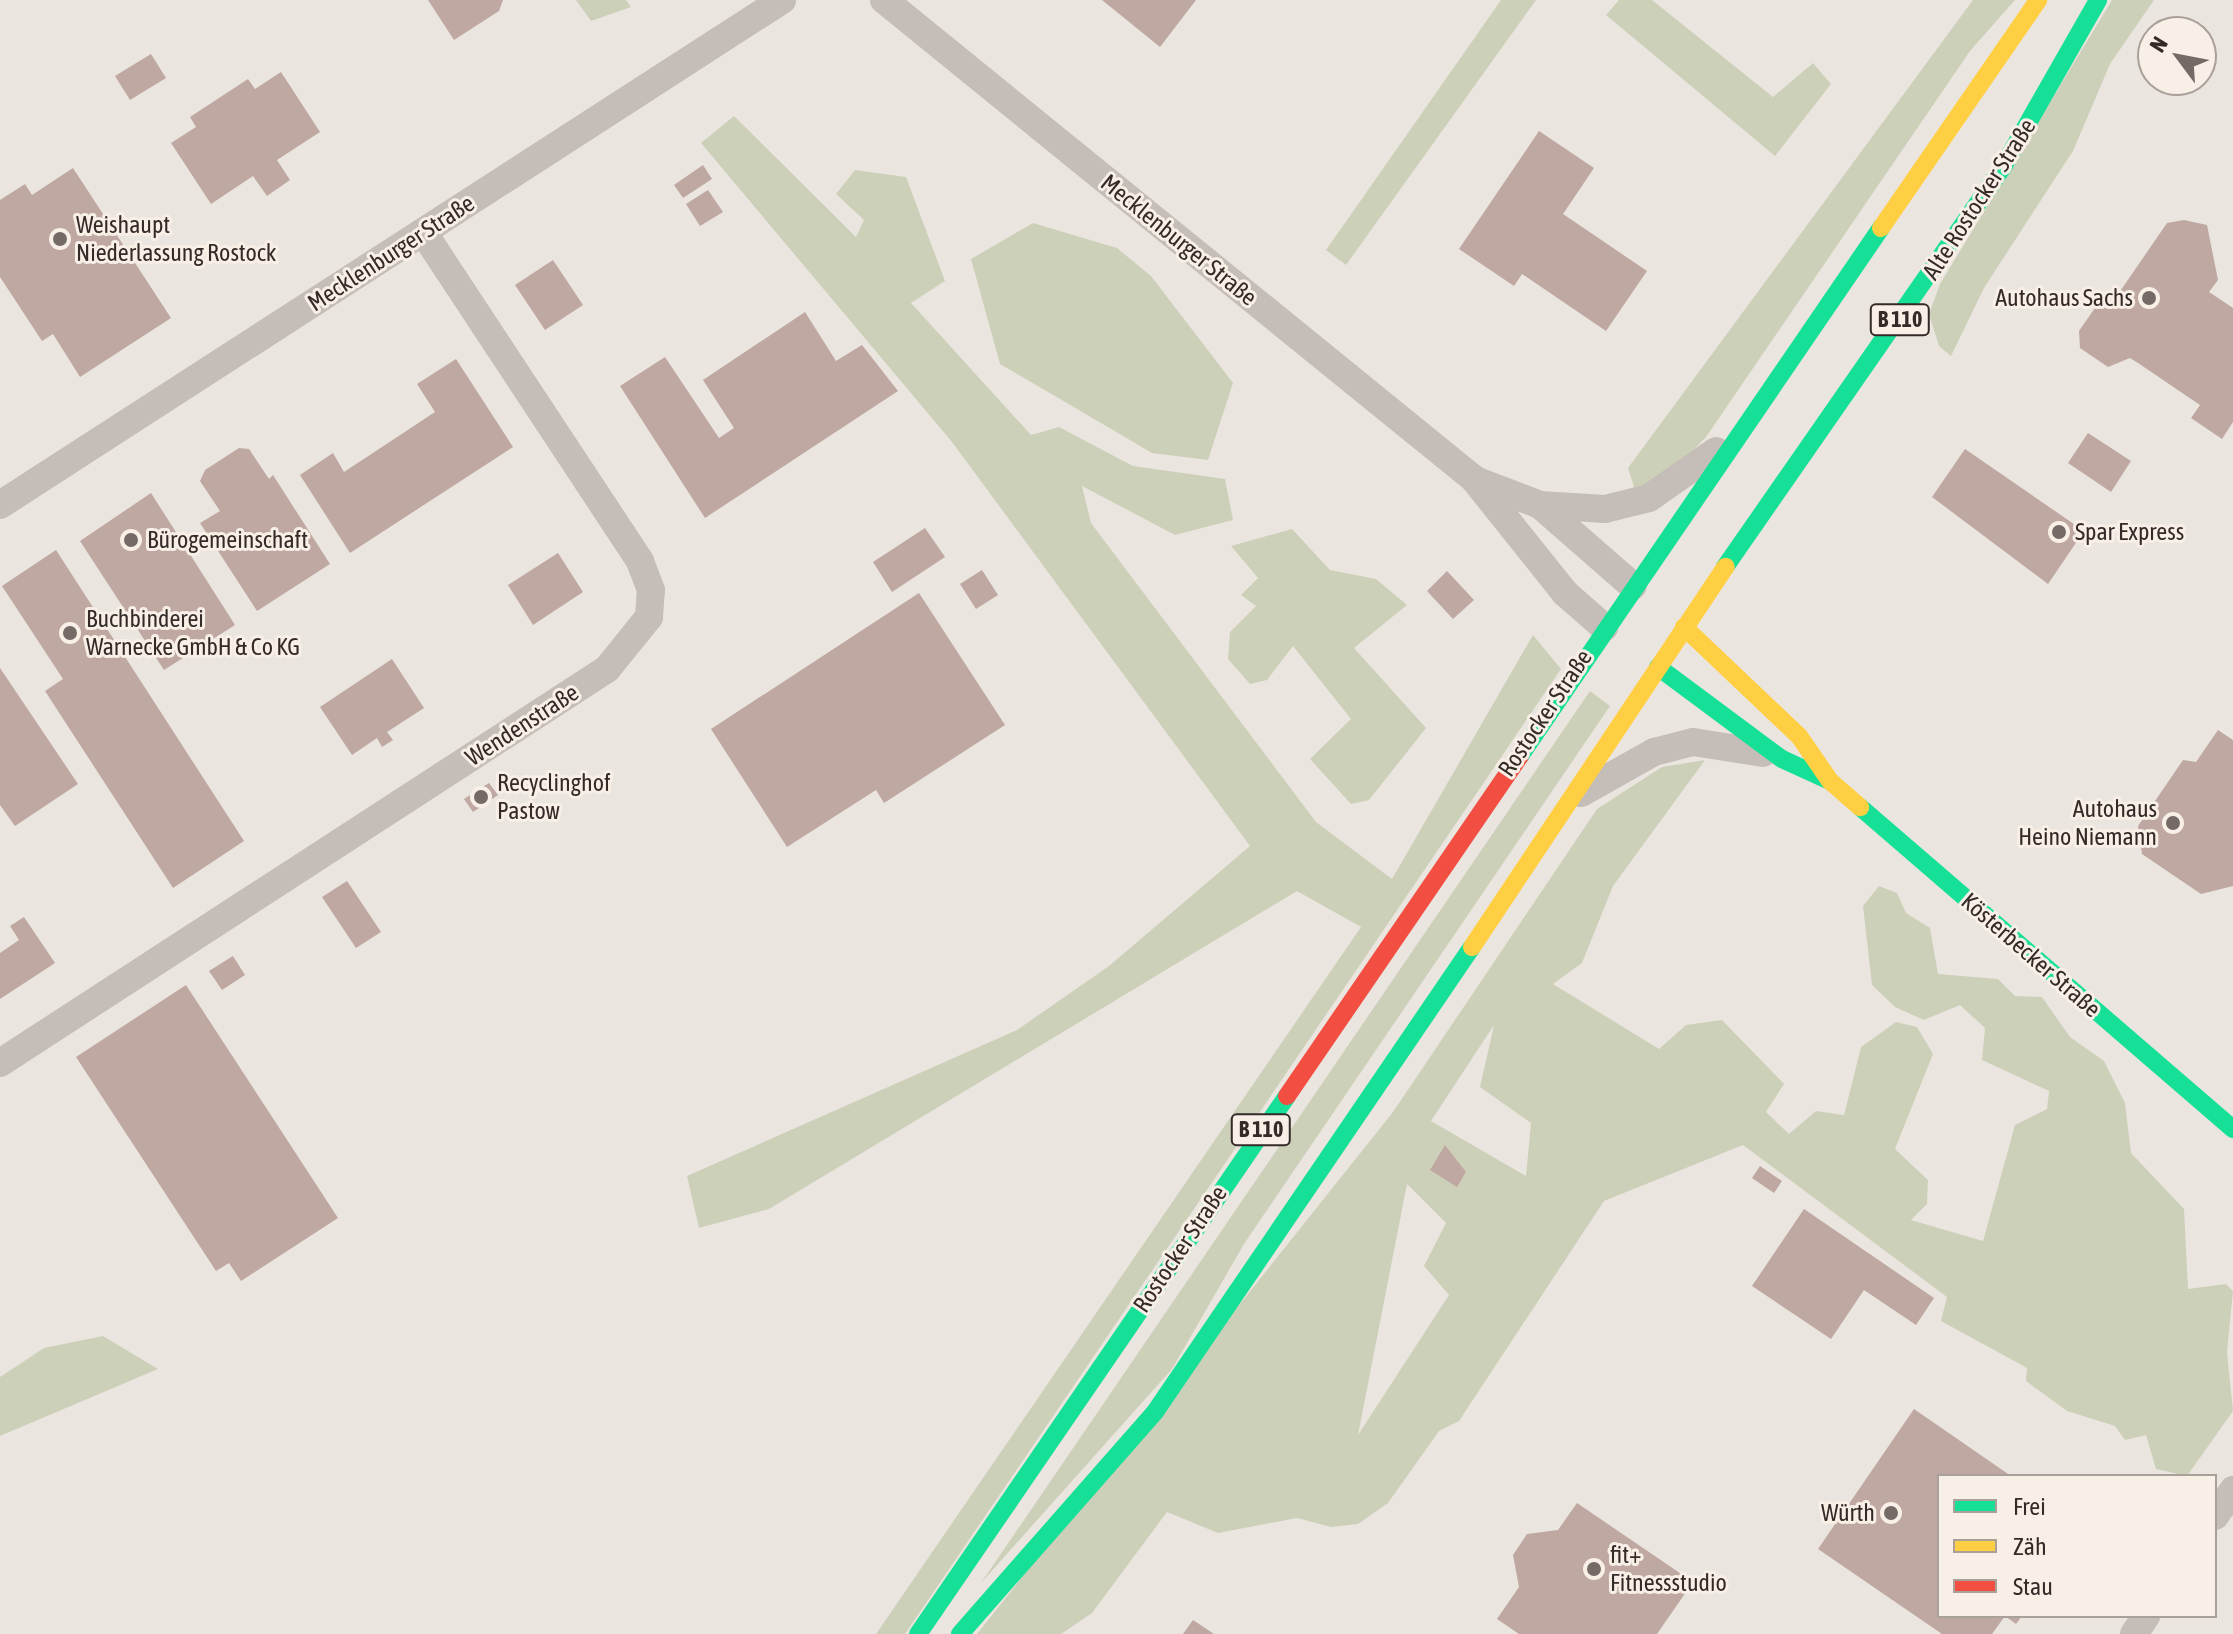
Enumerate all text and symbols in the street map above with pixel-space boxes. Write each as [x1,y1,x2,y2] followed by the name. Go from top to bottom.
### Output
[2137,16,2217,96] north arrow
[2144,32,2173,57] text: N
[1916,113,2042,285] street label: Alte Rostocker Straße
[1095,168,1263,312] street label: Mecklenburger Straße
[303,189,479,317] street label: Mecklenburger Straße
[76,211,276,267] place label: Weishaupt Niederlassung Rostock
[51,230,69,248] marker: Weishaupt Niederlassung Rostock
[1995,284,2133,312] place label: Autohaus Sachs
[2140,289,2158,307] marker: Autohaus Sachs
[1868,302,1932,338] road number: B 110
[2075,518,2184,546] place label: Spar Express
[2050,523,2068,541] marker: Spar Express
[147,526,308,554] place label: Bürogemeinschaft
[122,531,140,549] marker: Bürogemeinschaft
[86,605,300,661] place label: Buchbinderei Warnecke GmbH & Co KG
[61,624,79,642] marker: Buchbinderei Warnecke GmbH & Co KG
[1492,644,1598,782] street label: Rostocker Straße
[460,678,584,772] street label: Wendenstraße
[497,769,611,825] place label: Recyclinghof Pastow
[472,788,490,806] marker: Recyclinghof Pastow
[2018,795,2157,851] place label: Autohaus Heino Niemann
[2164,814,2182,832] marker: Autohaus Heino Niemann
[1956,887,2106,1023] street label: Kösterbecker Straße
[1229,1112,1293,1148] road number: B 110
[1127,1180,1233,1318] street label: Rostocker Straße
[1937,1474,2217,1618] legend
[2013,1493,2046,1520] text: Frei
[1821,1499,1875,1527] place label: Würth
[1882,1504,1900,1522] marker: Würth
[2013,1533,2047,1560] text: Zäh
[1610,1541,1727,1597] place label: fit+ Fitnessstudio
[1585,1560,1603,1578] marker: fit+ Fitnessstudio
[2013,1573,2053,1600] text: Stau

